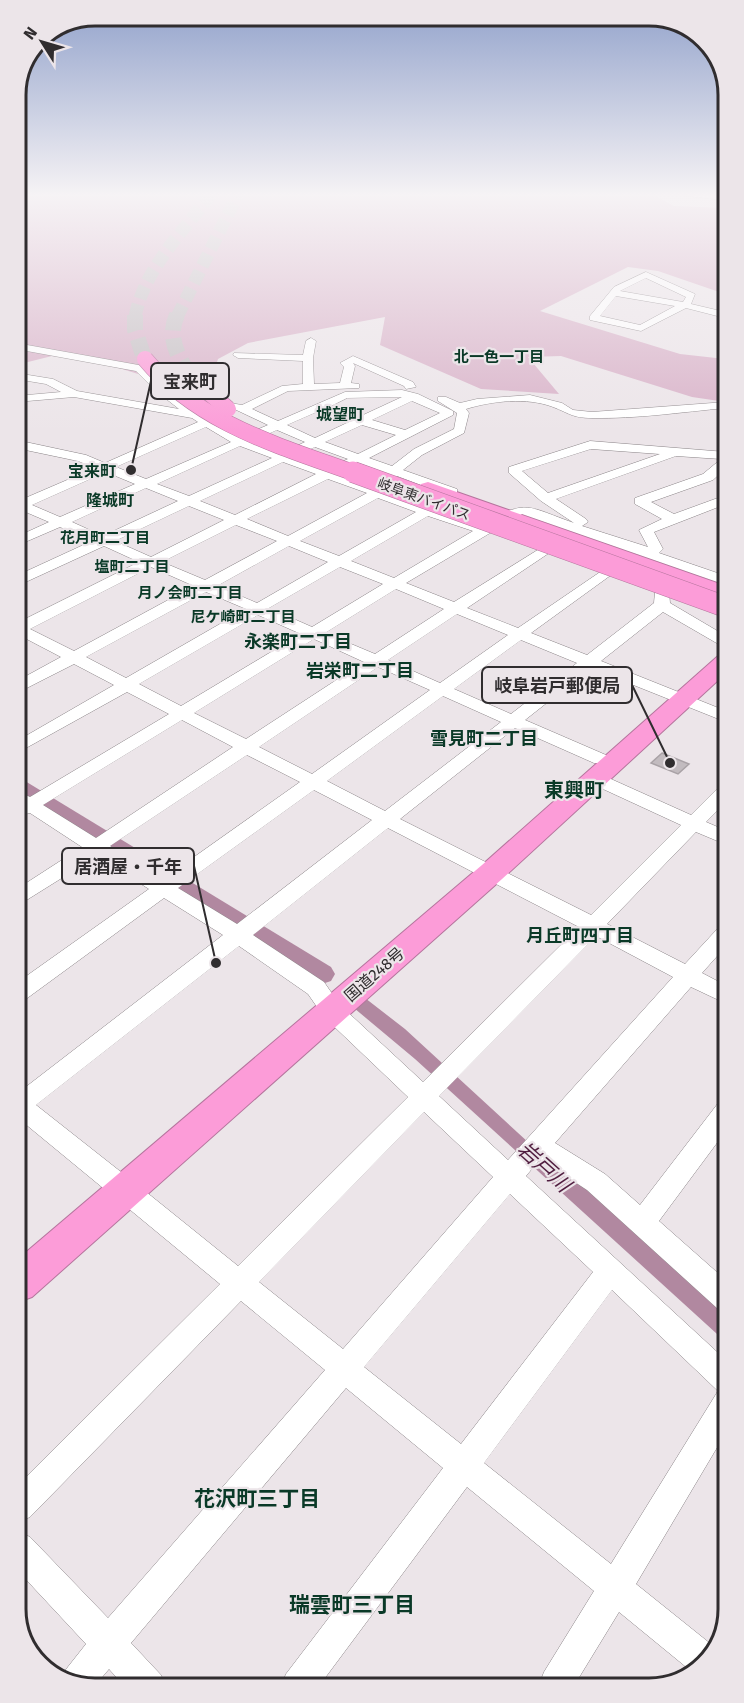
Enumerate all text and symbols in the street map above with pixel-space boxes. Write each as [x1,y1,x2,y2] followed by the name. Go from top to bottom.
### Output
[12,12,72,72] north arrow
[20,23,41,43] text: N
[454,348,544,366] district label: 北一色一丁目
[151,363,229,399] callout: 宝来町
[163,371,217,393] text: 宝来町
[316,405,364,424] district label: 城望町
[68,462,116,481] district label: 宝来町
[375,475,473,524] street label: 岐阜東バイパス
[86,491,134,510] district label: 隆城町
[60,529,150,547] district label: 花月町二丁目
[94,558,170,576] district label: 塩町二丁目
[137,584,243,602] district label: 月ノ会町二丁目
[190,608,296,626] district label: 尼ケ崎町二丁目
[244,631,352,653] district label: 永楽町二丁目
[306,660,414,682] district label: 岩栄町二丁目
[482,667,632,703] callout: 岐阜岩戸郵便局
[494,675,620,697] text: 岐阜岩戸郵便局
[430,728,538,750] district label: 雪見町二丁目
[544,778,604,802] district label: 東興町
[62,848,194,884] callout: 居酒屋・千年
[74,856,182,878] text: 居酒屋・千年
[526,925,634,947] district label: 月丘町四丁目
[341,943,408,1005] street label: 国道248号
[512,1136,578,1199] water label: 岩戸川
[194,1486,320,1512] district label: 花沢町三丁目
[289,1592,415,1618] district label: 瑞雲町三丁目

